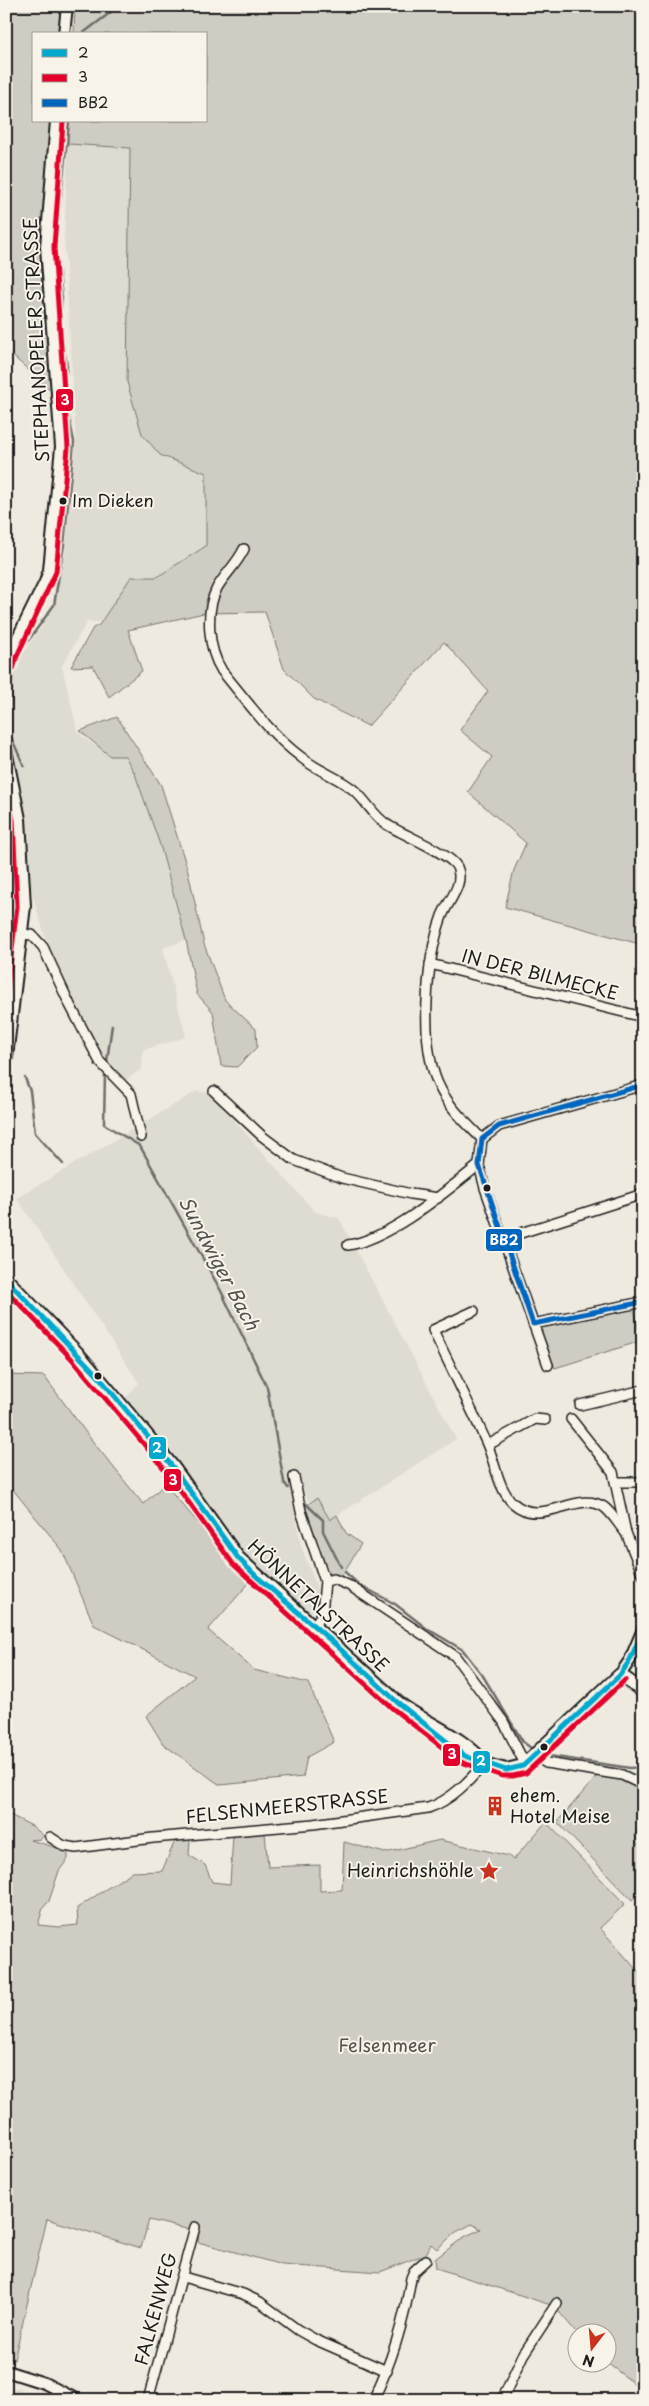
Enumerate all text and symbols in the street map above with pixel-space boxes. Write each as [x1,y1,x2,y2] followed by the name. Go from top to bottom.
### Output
[32,32,208,122] legend
[78,40,89,63] text: 2
[78,64,88,87] text: 3
[78,90,108,113] text: BB2
[16,217,55,463] street label: STEPHANOPELER STRASSE
[55,388,74,412] line badge: 3
[60,389,70,410] text: 3
[72,487,154,513] place label: Im Dieken
[58,496,68,506] marker: Im Dieken
[459,941,622,1006] street label: IN DER BILMECKE
[482,1183,492,1193] unlabelled marker
[173,1191,267,1335] water label: Sundwiger Bach
[485,1228,523,1252] line badge: BB2
[490,1229,519,1250] text: BB2
[93,1371,103,1381] unlabelled marker
[148,1436,167,1460] line badge: 2
[152,1437,162,1458] text: 2
[163,1468,182,1492] line badge: 3
[168,1469,178,1490] text: 3
[242,1532,396,1678] street label: HÖNNETALSTRASSE
[539,1742,549,1752] unlabelled marker
[442,1743,461,1767] line badge: 3
[447,1743,457,1764] text: 3
[472,1750,491,1774] line badge: 2
[476,1750,486,1771] text: 2
[184,1781,390,1830] street label: FELSENMEERSTRASSE
[510,1781,610,1829] place label: ehem. Hotel Meise
[484,1795,506,1817] building icon: ehem. Hotel Meise
[347,1856,474,1883] place label: Heinrichshöhle
[478,1860,500,1882] place icon: Heinrichshöhle
[338,2031,436,2058] park label: Felsenmeer
[127,2249,183,2368] street label: FALKENWEG
[566,2324,616,2374] north arrow
[580,2349,597,2373] text: N

